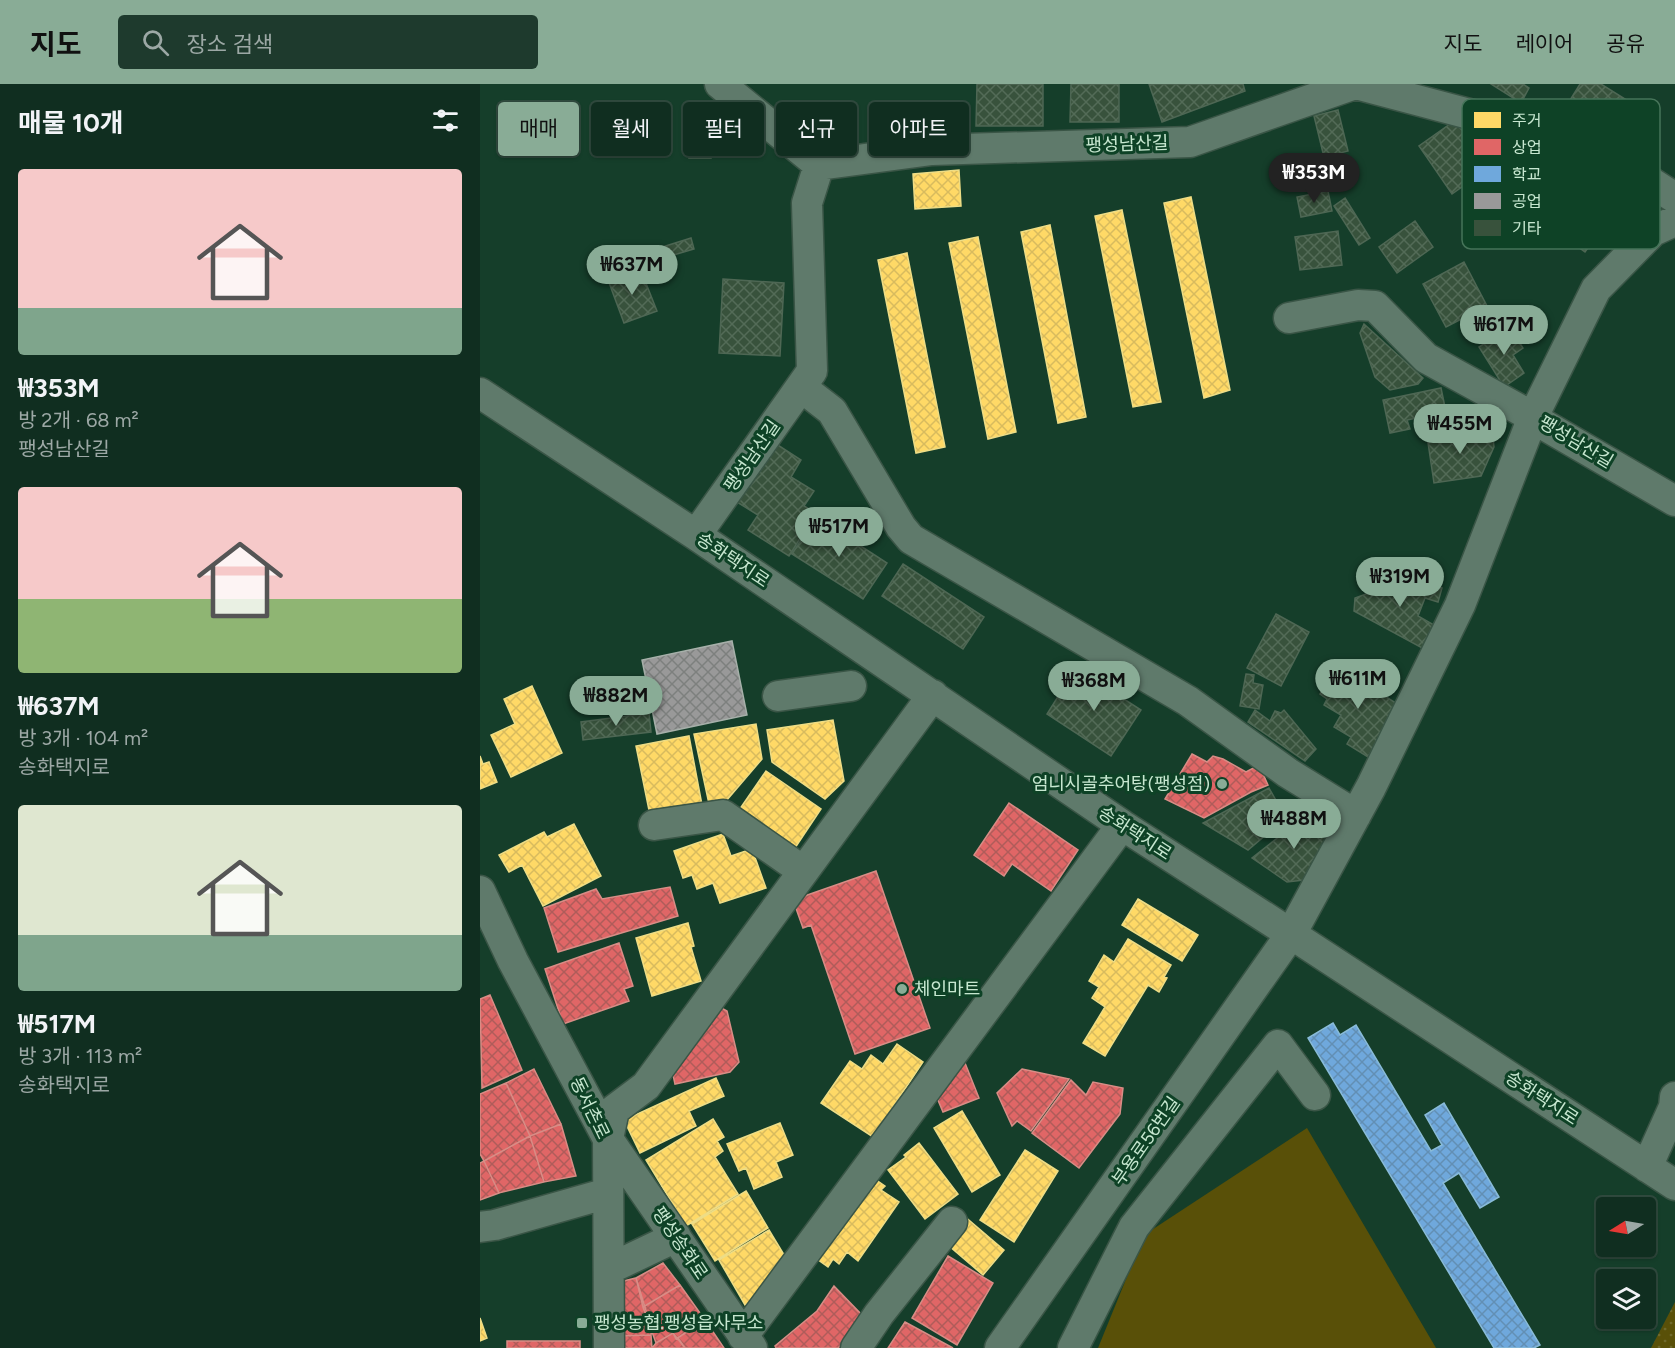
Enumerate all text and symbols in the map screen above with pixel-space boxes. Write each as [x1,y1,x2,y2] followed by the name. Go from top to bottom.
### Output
[118,15,538,69] search box
[139,26,172,59] icon: search
[30,27,82,61] text: 지도
[187,31,273,58] text: 장소 검색
[1444,31,1482,56] text: 지도
[1515,31,1573,56] text: 레이어
[1606,31,1645,56] text: 공유
[1462,99,1660,249] legend
[498,102,579,156] chip: 매매
[591,102,671,156] chip: 월세
[683,102,764,156] chip: 필터
[776,102,857,156] chip: 신규
[869,102,969,156] chip: 아파트
[429,104,462,137] icon: filters
[18,107,124,139] text: 매물 10개
[1512,111,1541,130] text: 주거
[1085,132,1169,156] street label: 팽성남산길
[1512,138,1541,157] text: 상업
[1272,153,1356,204] pin: ₩353M
[1283,160,1345,184] text: ₩353M
[1512,165,1541,184] text: 학교
[1512,192,1541,211] text: 공업
[186,208,294,316] icon: home
[1512,219,1542,238] text: 기타
[590,245,674,296] pin: ₩637M
[601,252,663,276] text: ₩637M
[1462,305,1546,356] pin: ₩617M
[1474,312,1534,336] text: ₩617M
[18,372,100,404] text: ₩353M
[1418,404,1502,455] pin: ₩455M
[18,408,139,432] text: 방 2개 · 68 m²
[1428,411,1492,435] text: ₩455M
[1535,411,1617,473] street label: 팽성남산길
[719,416,785,496] street label: 팽성남산길
[18,437,110,461] text: 팽성남산길
[797,507,881,558] pin: ₩517M
[809,514,869,538] text: ₩517M
[186,526,294,634] icon: home
[693,528,773,592] street label: 송화택지로
[1358,557,1442,608] pin: ₩319M
[1370,564,1430,588] text: ₩319M
[1316,659,1400,710] pin: ₩611M
[1052,661,1136,712] pin: ₩368M
[1329,666,1387,690] text: ₩611M
[1062,668,1126,692] text: ₩368M
[574,676,658,727] pin: ₩882M
[584,683,649,707] text: ₩882M
[18,690,100,722] text: ₩637M
[18,726,148,750] text: 방 3개 · 104 m²
[18,755,110,779] text: 송화택지로
[1032,773,1210,795] place label: 엄니시골추어탕(팽성점)
[1215,777,1229,791] marker: 엄니시골추어탕(팽성점)
[1252,799,1336,850] pin: ₩488M
[1094,801,1176,865] street label: 송화택지로
[1261,806,1327,830] text: ₩488M
[186,844,294,952] icon: home
[914,978,980,1000] place label: 체인마트
[895,982,909,996] marker: 체인마트
[18,1008,96,1040] text: ₩517M
[18,1044,142,1068] text: 방 3개 · 113 m²
[1501,1066,1583,1130] street label: 송화택지로
[18,1073,110,1097] text: 송화택지로
[566,1073,614,1143] street label: 동서촌로
[1107,1092,1185,1190] street label: 부용로56번길
[1596,1197,1656,1257] north arrow
[1596,1197,1656,1329] map controls
[648,1203,712,1283] street label: 팽성송화로
[1596,1269,1656,1329] button: layers
[594,1312,763,1334] place label: 팽성농협.팽성읍사무소
[575,1316,589,1330] marker: 팽성농협.팽성읍사무소

